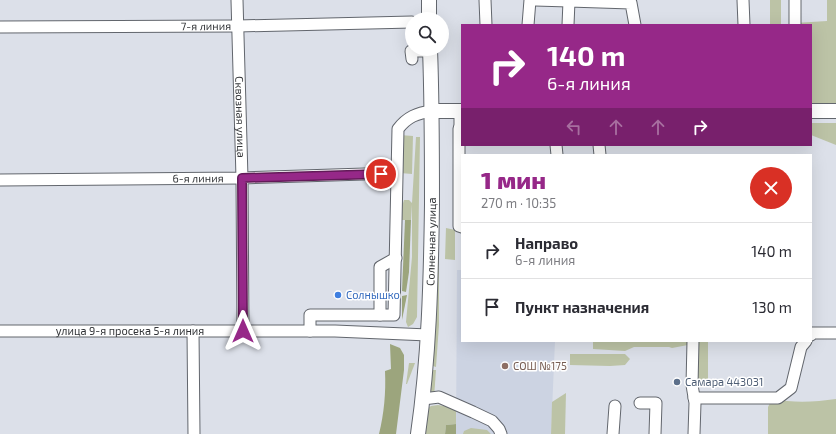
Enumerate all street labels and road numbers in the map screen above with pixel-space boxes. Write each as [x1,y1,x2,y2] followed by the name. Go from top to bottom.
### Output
[181,19,231,32] street label: 7-я линия
[233,76,248,158] street label: Сквозная улица
[172,171,224,185] street label: 6-я линия
[423,197,439,286] street label: Солнечная улица
[56,324,204,338] street label: улица 9-я просека 5-я линия

